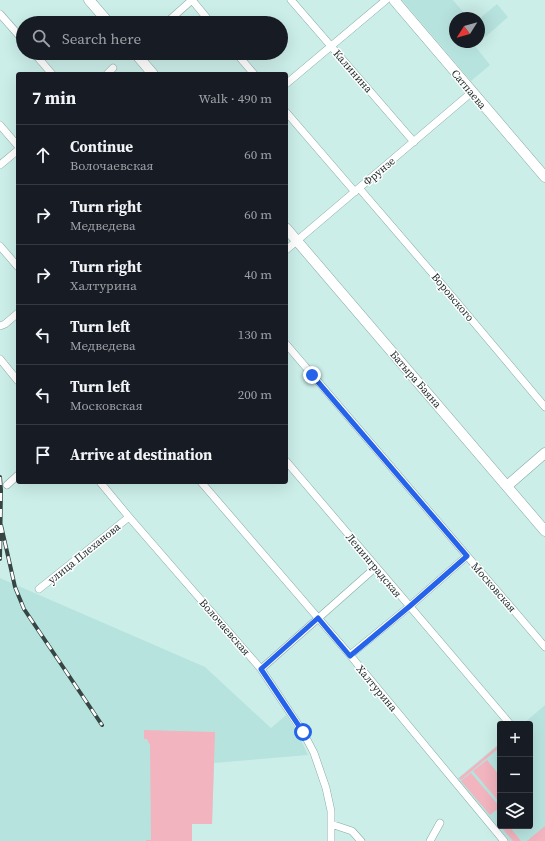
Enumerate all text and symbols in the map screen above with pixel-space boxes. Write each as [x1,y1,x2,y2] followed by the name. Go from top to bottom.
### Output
[449,12,485,48] north arrow
[16,16,288,60] search box
[30,27,52,49] icon: search
[62,28,141,49] text: Search here
[330,46,376,96] street label: Калинина
[448,66,490,113] street label: Сатпаева
[32,86,76,110] text: 7 min
[199,90,272,107] text: Walk · 490 m
[70,136,133,157] text: Continue
[32,144,54,166] icon: ahead
[244,146,272,163] text: 60 m
[360,153,399,189] street label: Фрунзе
[70,157,154,174] text: Волочаевская
[70,196,142,217] text: Turn right
[32,204,54,226] icon: right
[244,206,272,223] text: 60 m
[70,217,136,234] text: Медведева
[70,256,142,277] text: Turn right
[32,264,54,286] icon: right
[244,266,272,283] text: 40 m
[428,270,477,325] street label: Воровского
[70,277,137,294] text: Халтурина
[70,316,130,337] text: Turn left
[32,324,54,346] icon: left
[238,326,272,343] text: 130 m
[70,337,136,354] text: Медведева
[387,347,445,412] street label: Батыра Баяна
[303,366,321,384] route end
[70,376,130,397] text: Turn left
[32,384,54,406] icon: left
[238,386,272,403] text: 200 m
[70,397,143,414] text: Московская
[32,444,54,466] icon: arrive
[70,444,212,465] text: Arrive at destination
[45,519,124,587] street label: улица Плеханова
[342,530,405,601] street label: Ленинградская
[468,559,520,616] street label: Московская
[196,596,254,659] street label: Волочаевская
[353,662,401,715] street label: Халтурина
[497,721,533,829] map controls
[497,721,533,757] button: +
[294,723,312,741] route start
[497,757,533,793] button: −
[497,793,533,829] button: layers

